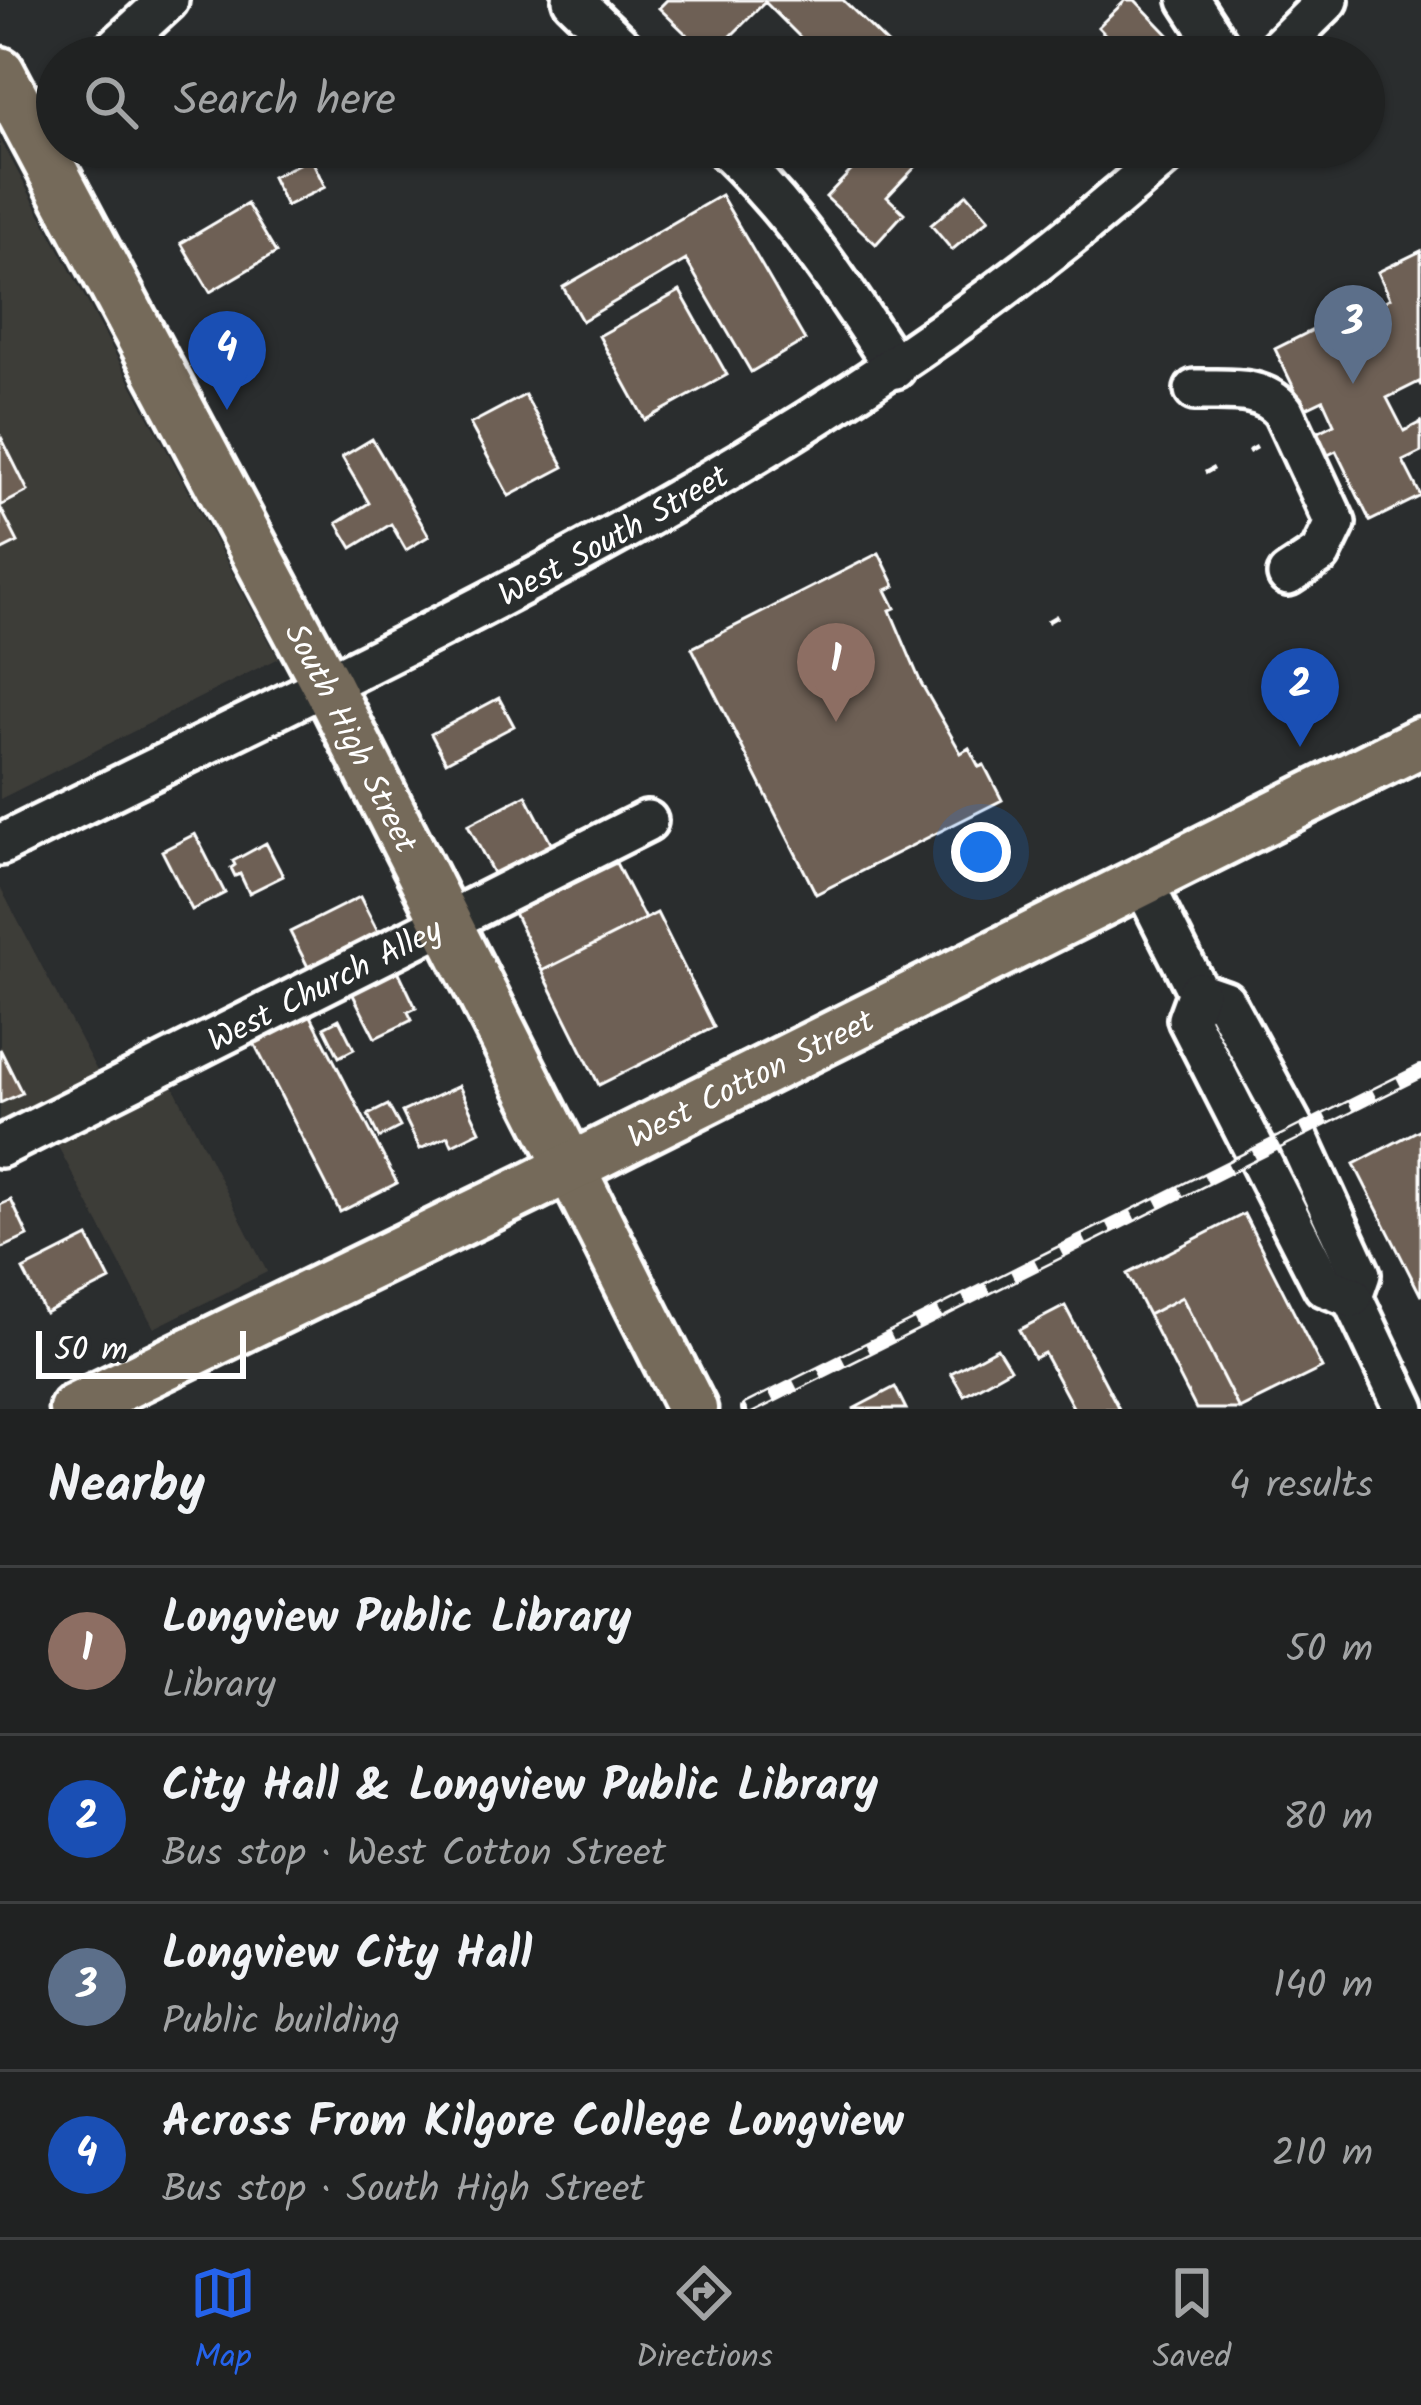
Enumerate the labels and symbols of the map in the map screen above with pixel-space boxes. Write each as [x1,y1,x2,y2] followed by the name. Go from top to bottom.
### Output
[1314,285,1392,384] pin: 3
[188,311,266,410] pin: 4
[490,452,741,623] street label: West South Street
[268,614,431,864] street label: South High Street
[797,623,875,722] pin: 1
[1261,648,1339,747] pin: 2
[951,822,1011,882] your location
[199,905,453,1068] street label: West Church Alley
[619,996,886,1165] street label: West Cotton Street
[36,1325,246,1378] scale bar

